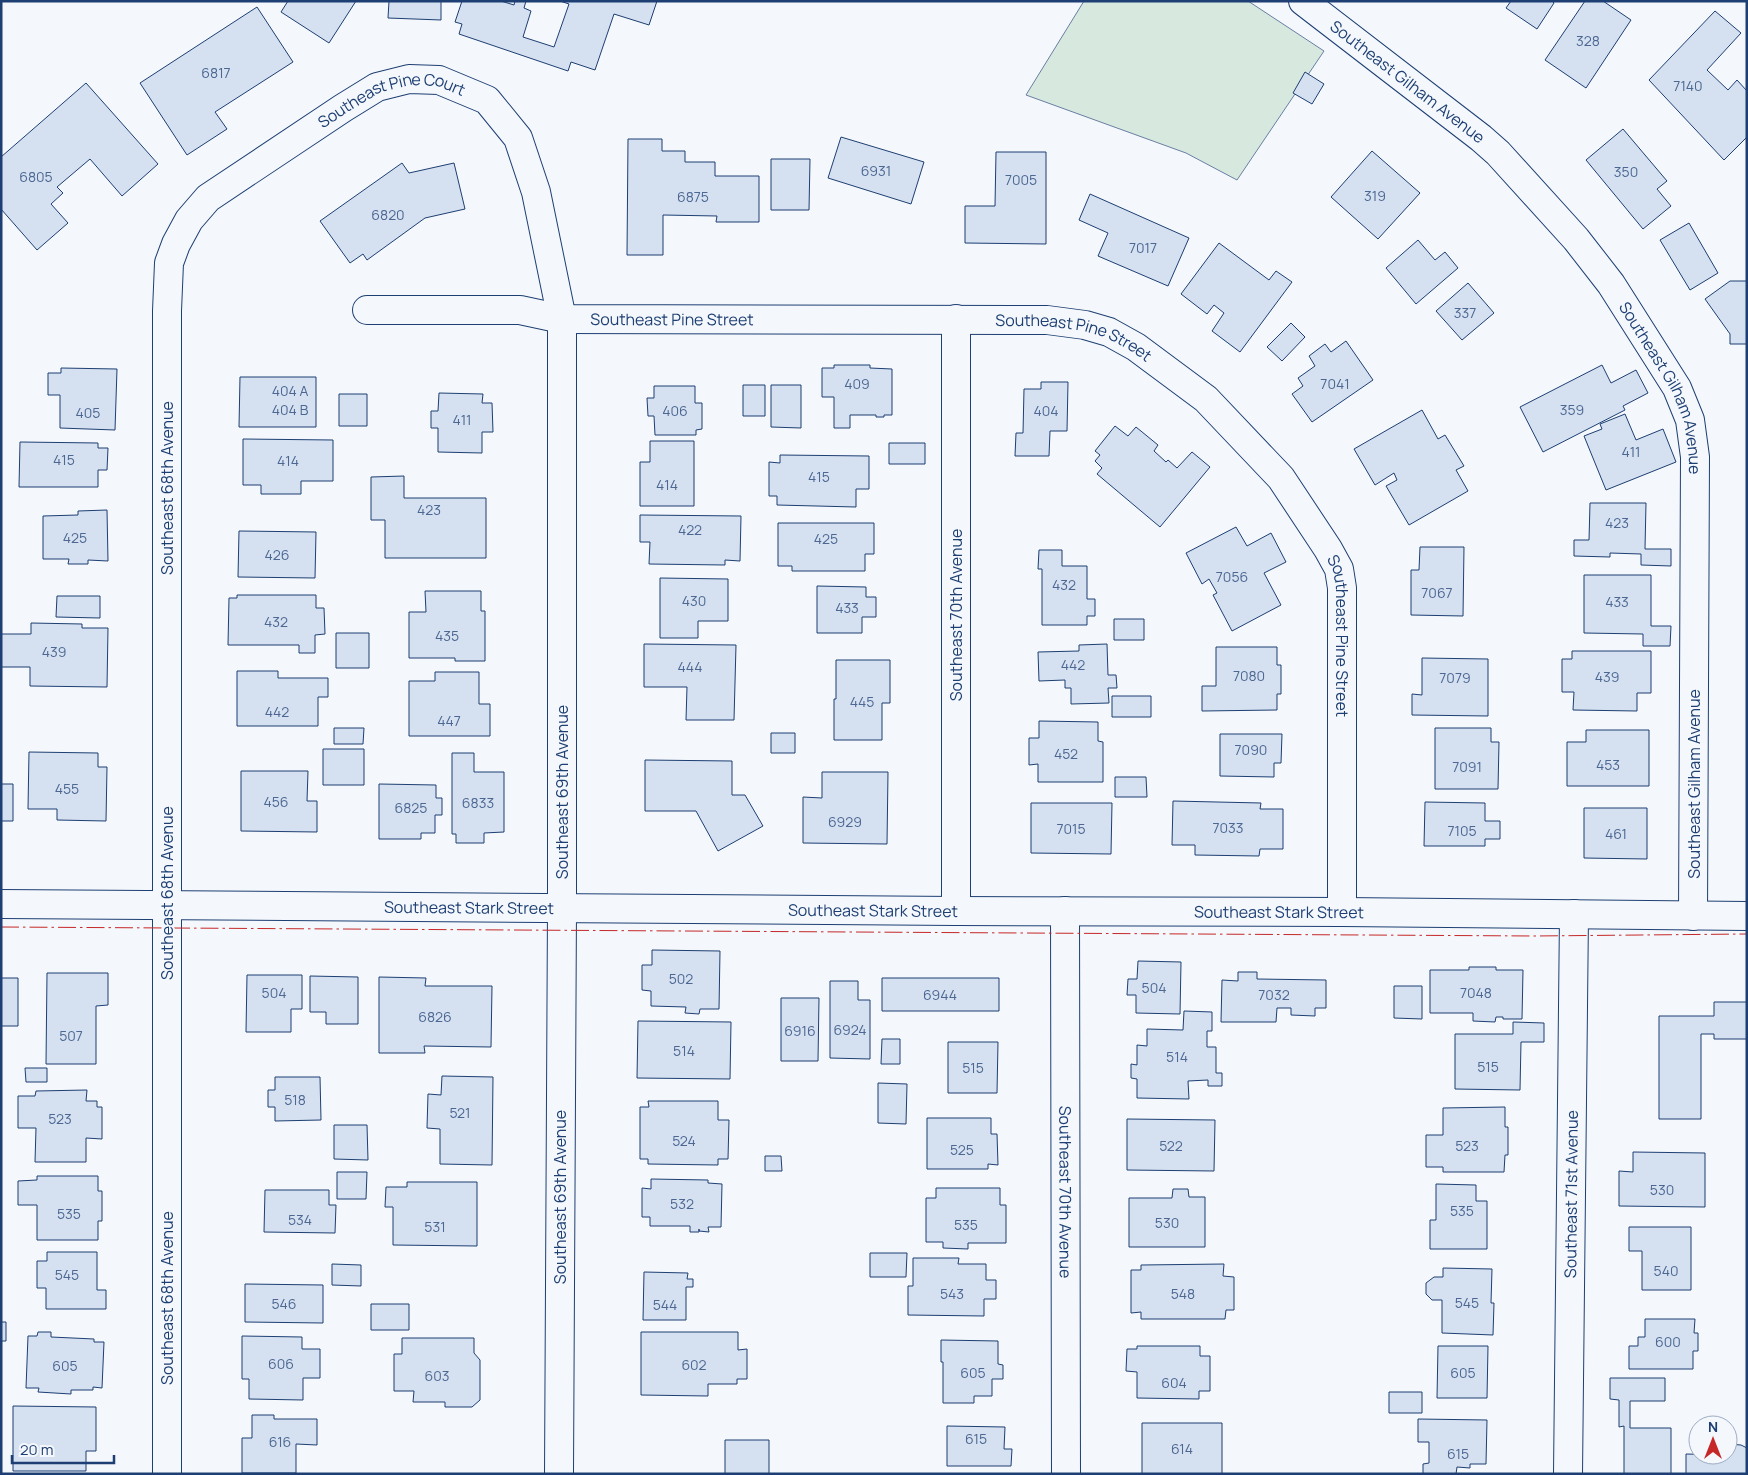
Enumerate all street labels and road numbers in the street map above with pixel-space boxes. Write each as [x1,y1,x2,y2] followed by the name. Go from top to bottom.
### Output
[1326,15,1489,148] street label: Southeast Gilham Avenue
[313,68,469,133] street label: Southeast Pine Court
[1614,297,1706,474] street label: Southeast Gilham Avenue
[590,308,754,330] street label: Southeast Pine Street
[995,309,1157,366] street label: Southeast Pine Street
[156,401,178,575] street label: Southeast 68th Avenue
[945,529,967,701] street label: Southeast 70th Avenue
[1322,551,1353,717] street label: Southeast Pine Street
[1683,689,1705,879] street label: Southeast Gilham Avenue
[551,705,573,879] street label: Southeast 69th Avenue
[156,806,178,980] street label: Southeast 68th Avenue
[384,896,554,919] street label: Southeast Stark Street
[788,899,958,922] street label: Southeast Stark Street
[1194,901,1364,923] street label: Southeast Stark Street
[1054,1106,1077,1278] street label: Southeast 70th Avenue
[549,1110,571,1284] street label: Southeast 69th Avenue
[1559,1110,1583,1278] street label: Southeast 71st Avenue
[156,1211,178,1385] street label: Southeast 68th Avenue

